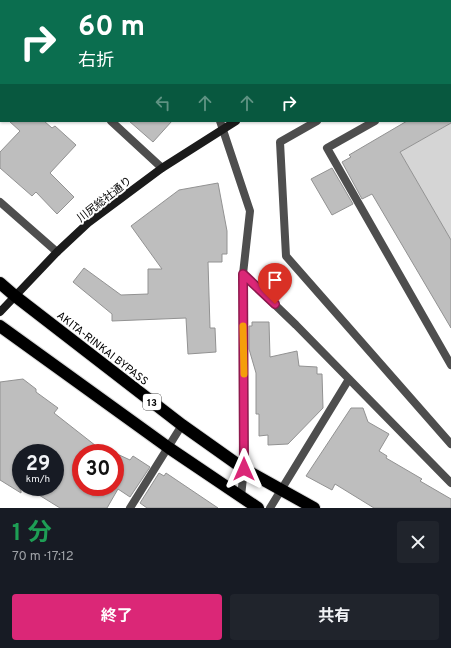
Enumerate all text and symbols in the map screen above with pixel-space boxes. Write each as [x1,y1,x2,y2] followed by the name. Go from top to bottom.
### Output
[78,10,145,46] text: 60 m
[12,16,64,68] icon: right
[78,50,114,73] text: 右折
[152,92,174,114] icon: left
[194,92,216,114] icon: ahead
[236,92,258,114] icon: ahead
[278,92,300,114] icon: right
[74,174,135,226] street label: 川尻総社通り
[258,263,292,304] pin
[264,269,286,291] icon: arrive
[54,309,151,389] street label: AKITA-RINKAI BYPASS
[143,394,161,410] road number: 13
[72,444,124,496] speed limit sign: 30
[223,448,265,490] position arrow
[26,452,50,478] text: 29
[26,473,50,486] text: km/h
[12,519,52,549] text: 1 分
[397,521,439,563] button: close
[12,549,74,565] text: 70 m · 17:12
[12,594,222,640] button: 終了
[230,594,439,640] button: 共有

